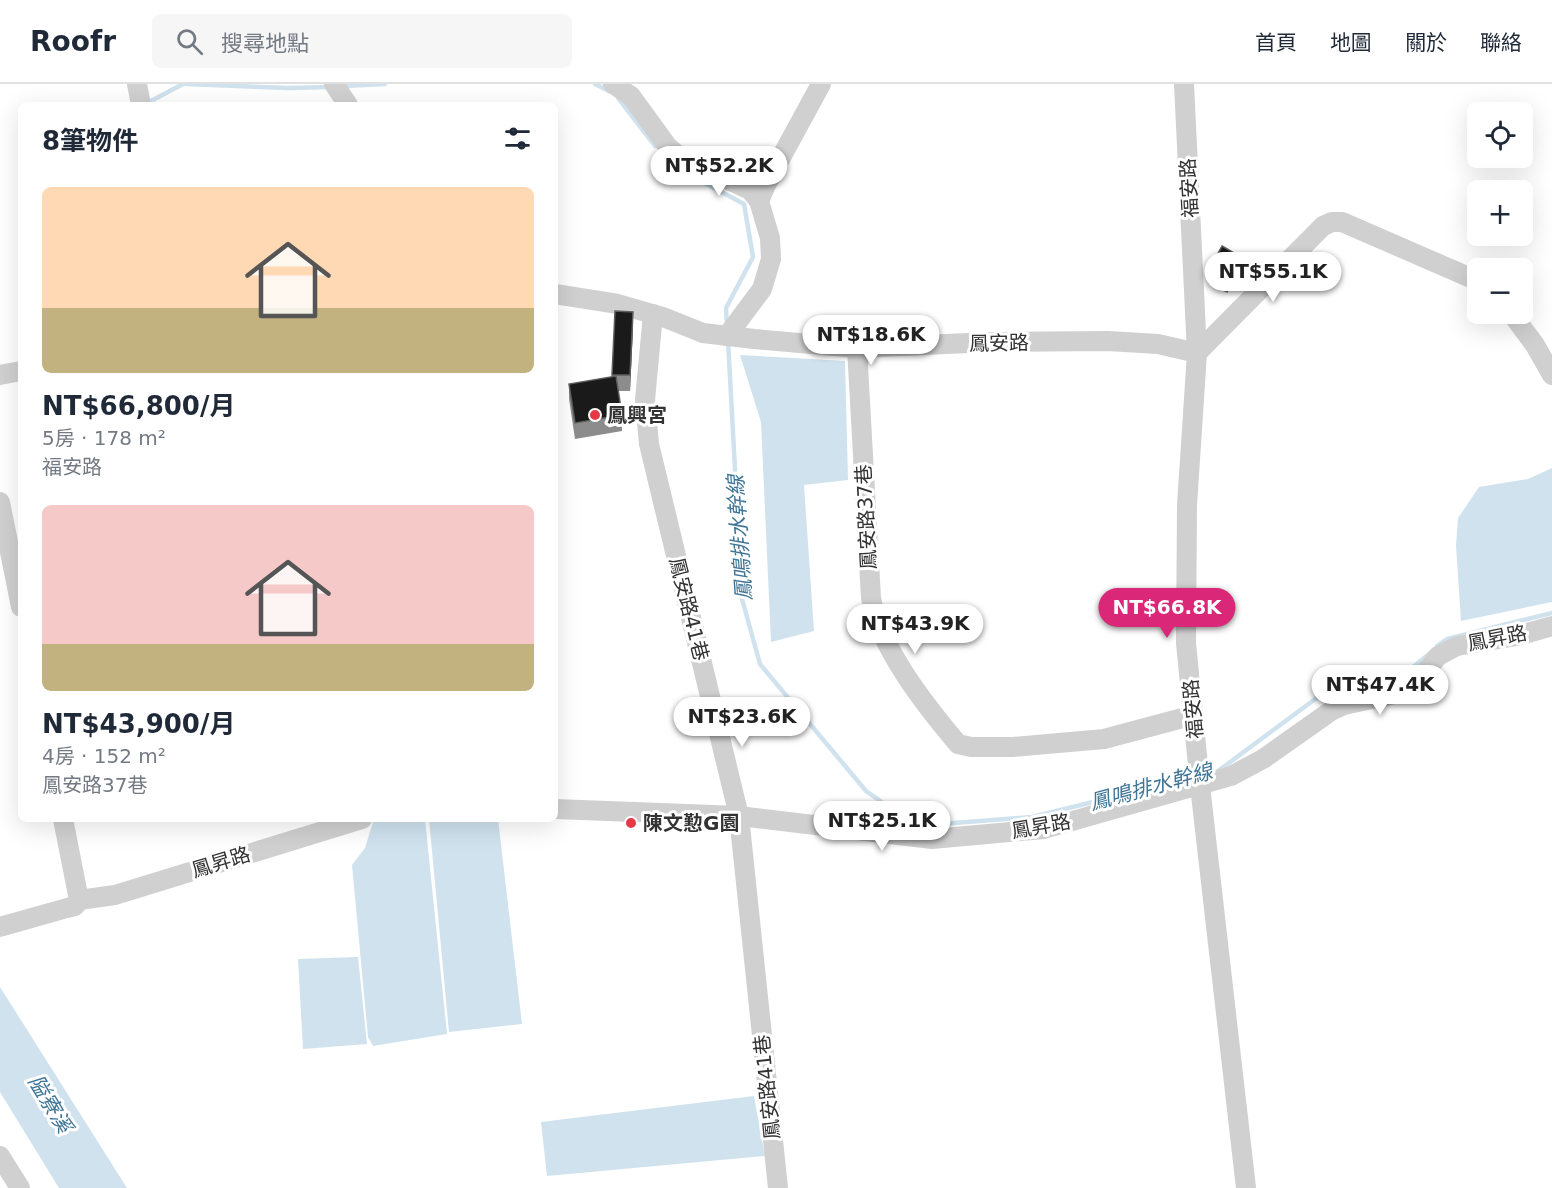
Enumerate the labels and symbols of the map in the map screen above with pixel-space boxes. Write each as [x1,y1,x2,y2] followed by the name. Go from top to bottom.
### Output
[657,146,781,197] pin: NT$52.2K
[1175,157,1203,219] street label: 福安路
[1211,252,1335,303] pin: NT$55.1K
[809,315,933,366] pin: NT$18.6K
[969,330,1029,356] street label: 鳳安路
[607,403,667,427] place label: 鳳興宮
[588,408,602,422] marker: 鳳興宮
[851,464,881,570] street label: 鳳安路37巷
[723,472,756,602] water label: 鳳鳴排水幹線
[665,555,713,663] street label: 鳳安路41巷
[1105,588,1229,639] pin: NT$66.8K
[853,604,977,655] pin: NT$43.9K
[1465,620,1529,656] street label: 鳳昇路
[1318,665,1442,716] pin: NT$47.4K
[1178,678,1208,740] street label: 福安路
[680,697,804,748] pin: NT$23.6K
[1087,759,1217,815] water label: 鳳鳴排水幹線
[820,801,944,852] pin: NT$25.1K
[1009,809,1073,843] street label: 鳳昇路
[643,811,739,835] place label: 陳文懃G園
[624,816,638,830] marker: 陳文懃G園
[189,842,253,882] street label: 鳳昇路
[750,1033,784,1141] street label: 鳳安路41巷
[23,1071,78,1140] water label: 隘寮溪

